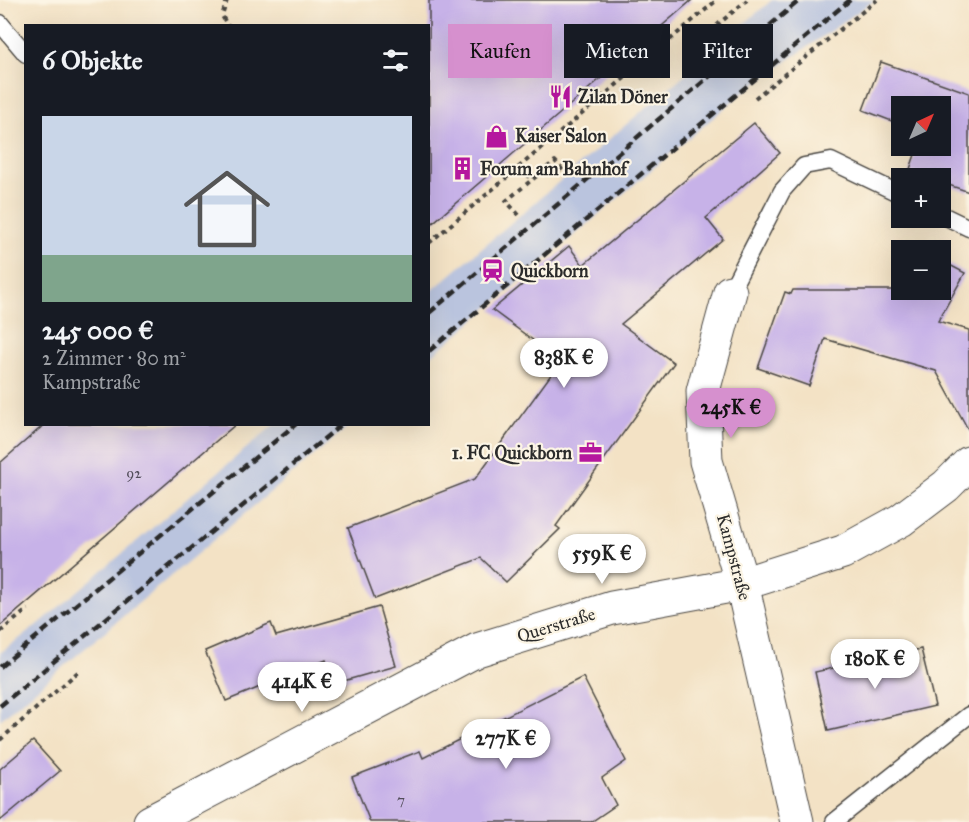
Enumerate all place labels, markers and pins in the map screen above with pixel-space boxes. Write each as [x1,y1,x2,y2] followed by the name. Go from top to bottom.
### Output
[547,84,573,110] restaurant icon: Zilan Döner
[578,86,669,108] place label: Zilan Döner
[484,123,510,149] shop icon: Kaiser Salon
[515,125,607,147] place label: Kaiser Salon
[449,156,475,182] building icon: Forum am Bahnhof
[480,158,630,180] place label: Forum am Bahnhof
[480,258,506,284] station icon: Quickborn
[511,260,589,283] place label: Quickborn
[515,338,613,389] pin: 838K €
[682,388,780,439] pin: 245K €
[577,440,603,466] office icon: 1. FC Quickborn
[452,442,572,465] place label: 1. FC Quickborn
[553,534,651,585] pin: 559K €
[826,639,924,690] pin: 180K €
[253,662,351,713] pin: 414K €
[457,719,555,770] pin: 277K €

